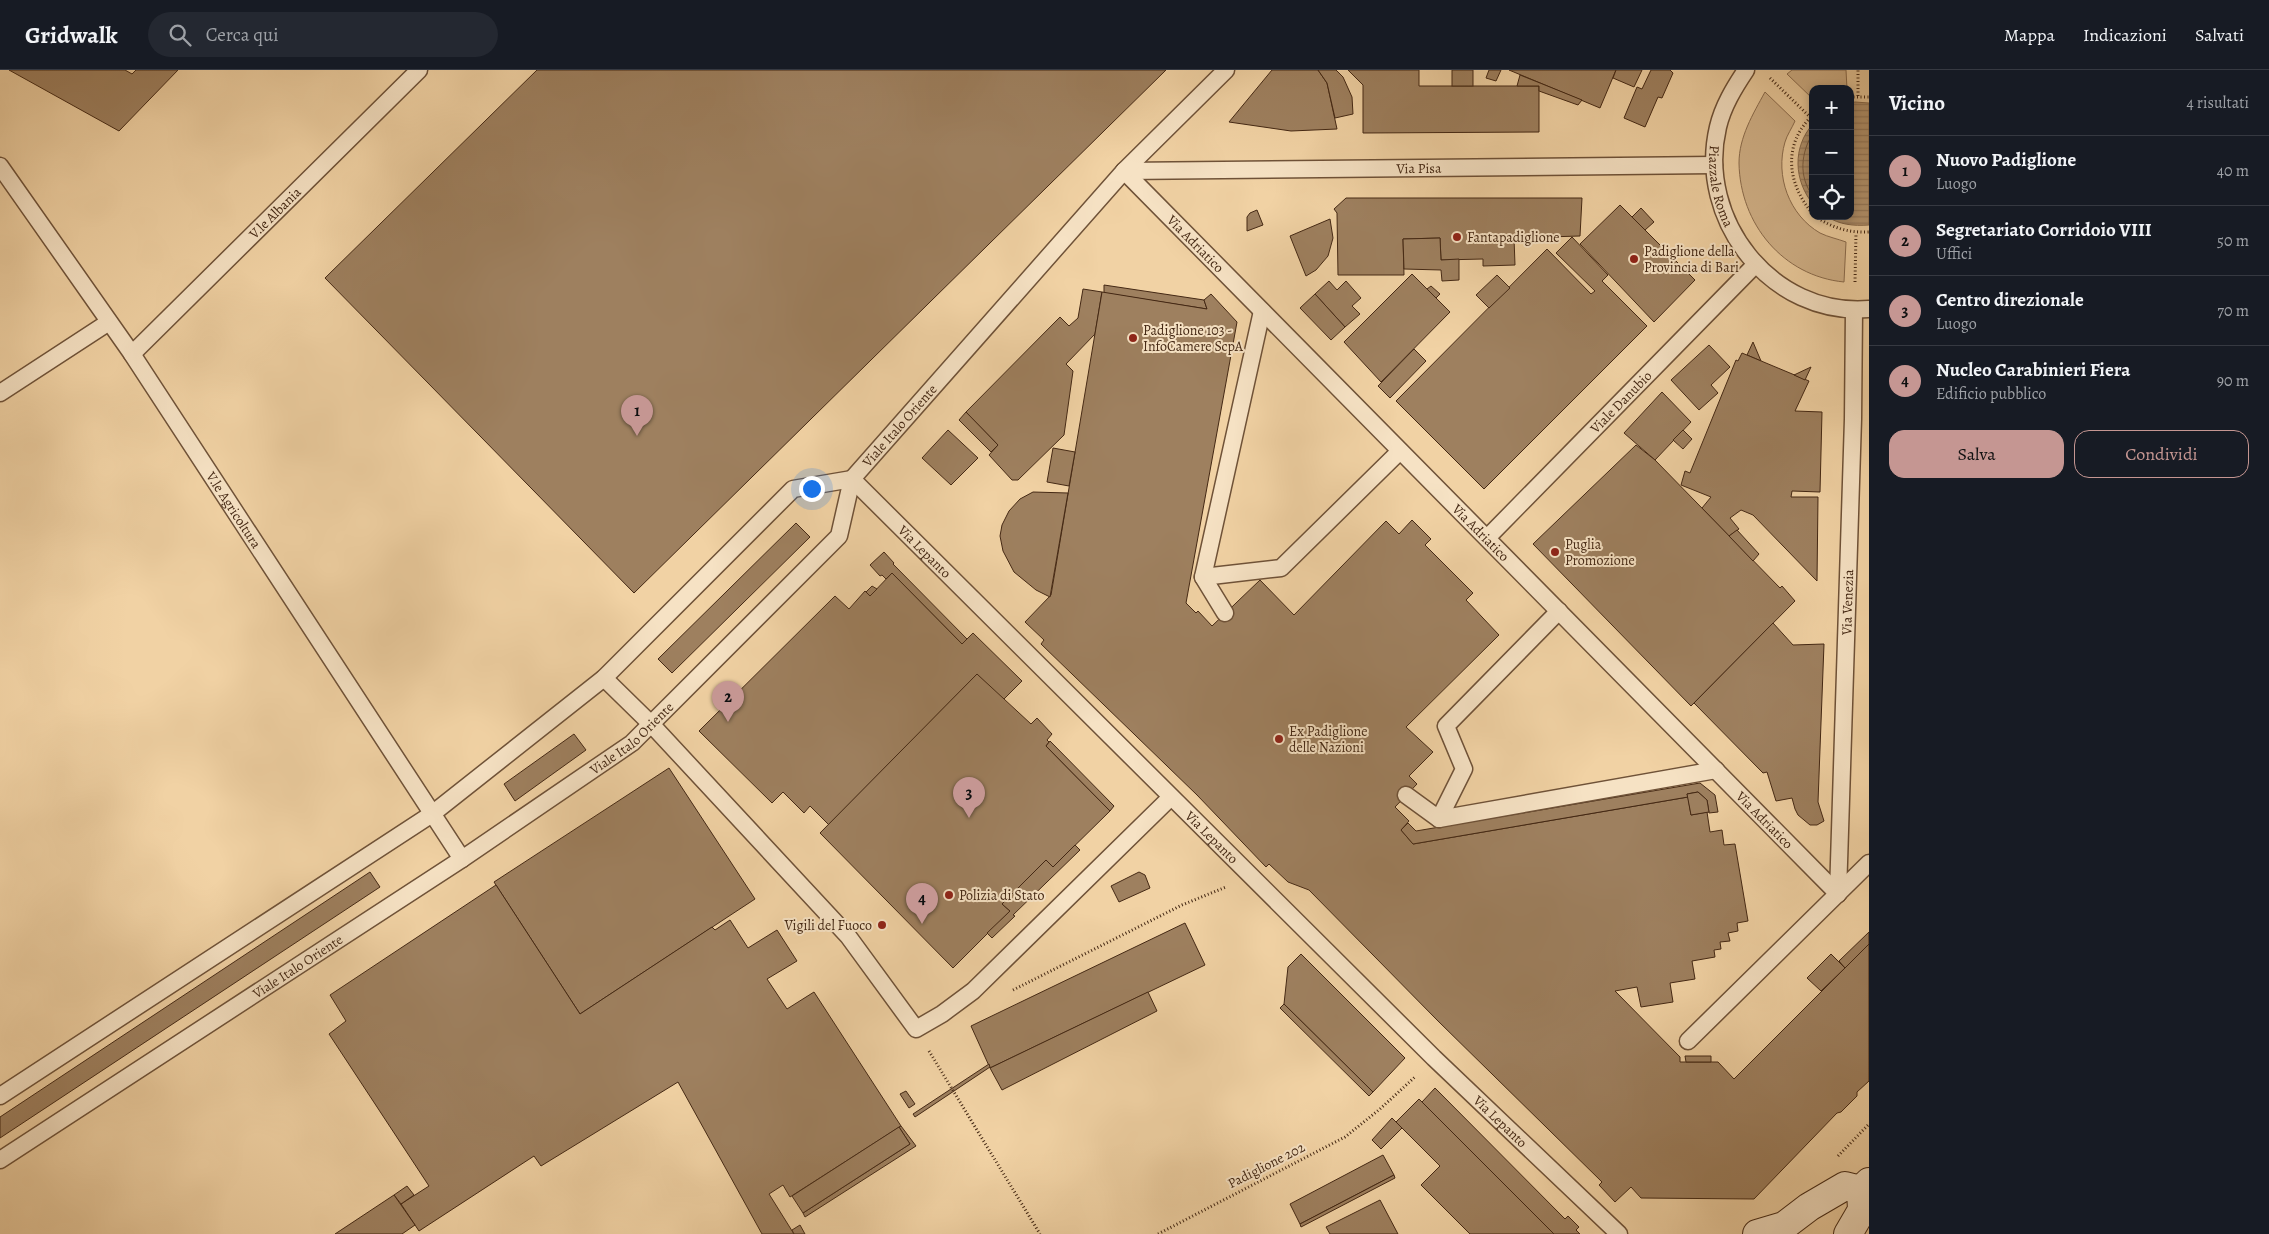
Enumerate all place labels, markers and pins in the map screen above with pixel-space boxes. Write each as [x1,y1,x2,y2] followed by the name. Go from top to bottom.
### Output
[1467,228,1560,247] place label: Fantapadiglione
[1451,231,1463,243] marker: Fantapadiglione
[1644,242,1739,277] place label: Padiglione della Provincia di Bari
[1628,253,1640,265] marker: Padiglione della Provincia di Bari
[1143,321,1244,356] place label: Padiglione 103 - InfoCamere ScpA
[1127,332,1139,344] marker: Padiglione 103 - InfoCamere ScpA
[621,395,653,436] pin: 1
[1565,535,1635,570] place label: Puglia Promozione
[1549,546,1561,558] marker: Puglia Promozione
[712,681,744,722] pin: 2
[1289,722,1367,757] place label: Ex Padiglione delle Nazioni
[1273,733,1285,745] marker: Ex Padiglione delle Nazioni
[953,777,985,818] pin: 3
[906,883,938,924] pin: 4
[959,886,1045,905] place label: Polizia di Stato
[943,889,955,901] marker: Polizia di Stato
[784,916,872,935] place label: Vigili del Fuoco
[876,919,888,931] marker: Vigili del Fuoco

